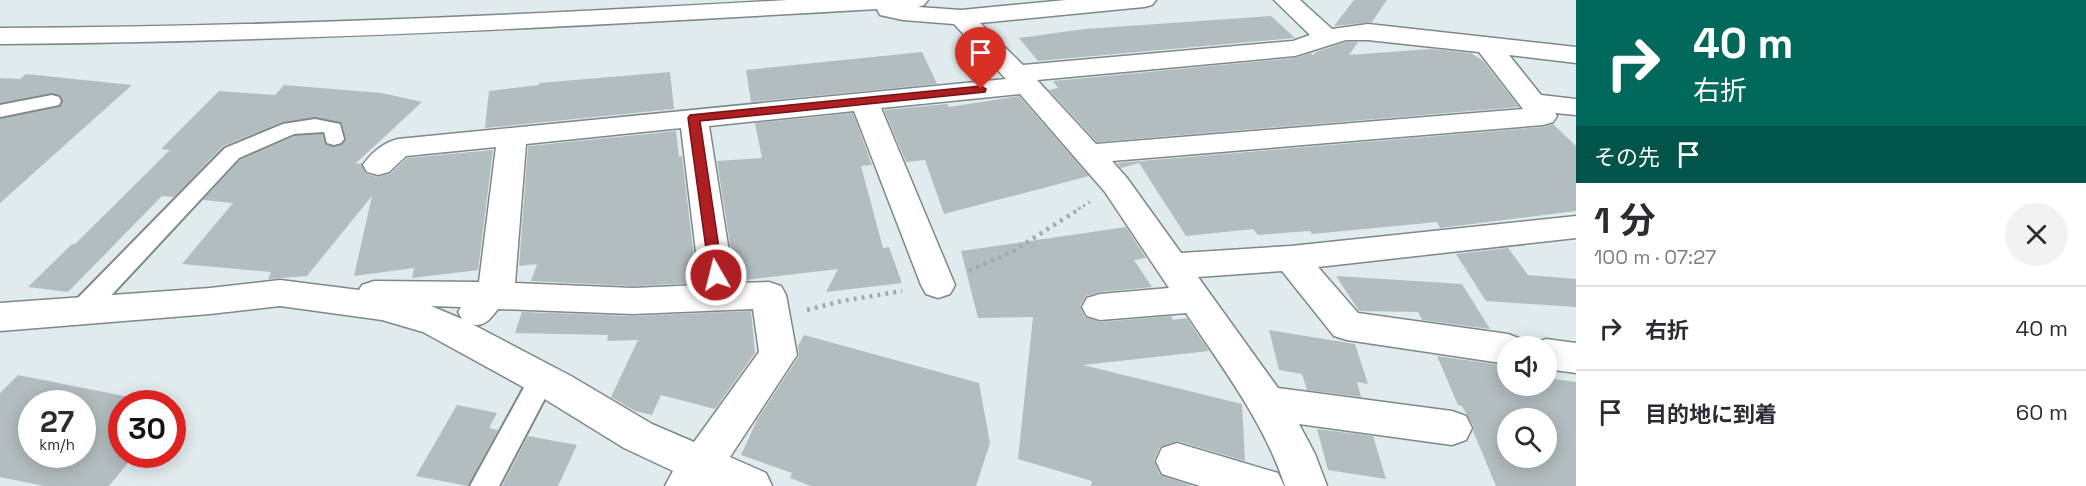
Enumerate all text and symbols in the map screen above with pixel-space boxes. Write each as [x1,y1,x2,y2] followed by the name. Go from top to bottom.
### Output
[1693,17,1793,70] text: 40 m
[1594,24,1672,102] icon: right
[955,27,1006,89] pin
[964,36,997,69] icon: arrive
[1693,73,1747,108] text: 右折
[1672,138,1705,171] icon: arrive
[1594,143,1660,171] text: その先
[1594,198,1655,244] text: 1 分
[2005,203,2068,266] button: close
[684,243,748,307] position arrow
[1594,244,1716,270] text: 100 m · 07:27
[1594,312,1627,345] icon: right
[2016,314,2068,342] text: 40 m
[1645,316,1689,344] text: 右折
[1497,336,1557,468] map controls
[1497,336,1557,396] button: sound
[108,390,186,468] speed limit sign: 30
[1594,396,1627,429] icon: arrive
[2016,398,2068,426] text: 60 m
[1645,400,1777,428] text: 目的地に到着
[40,402,74,441] text: 27
[1497,408,1557,468] button: search
[39,435,75,454] text: km/h

